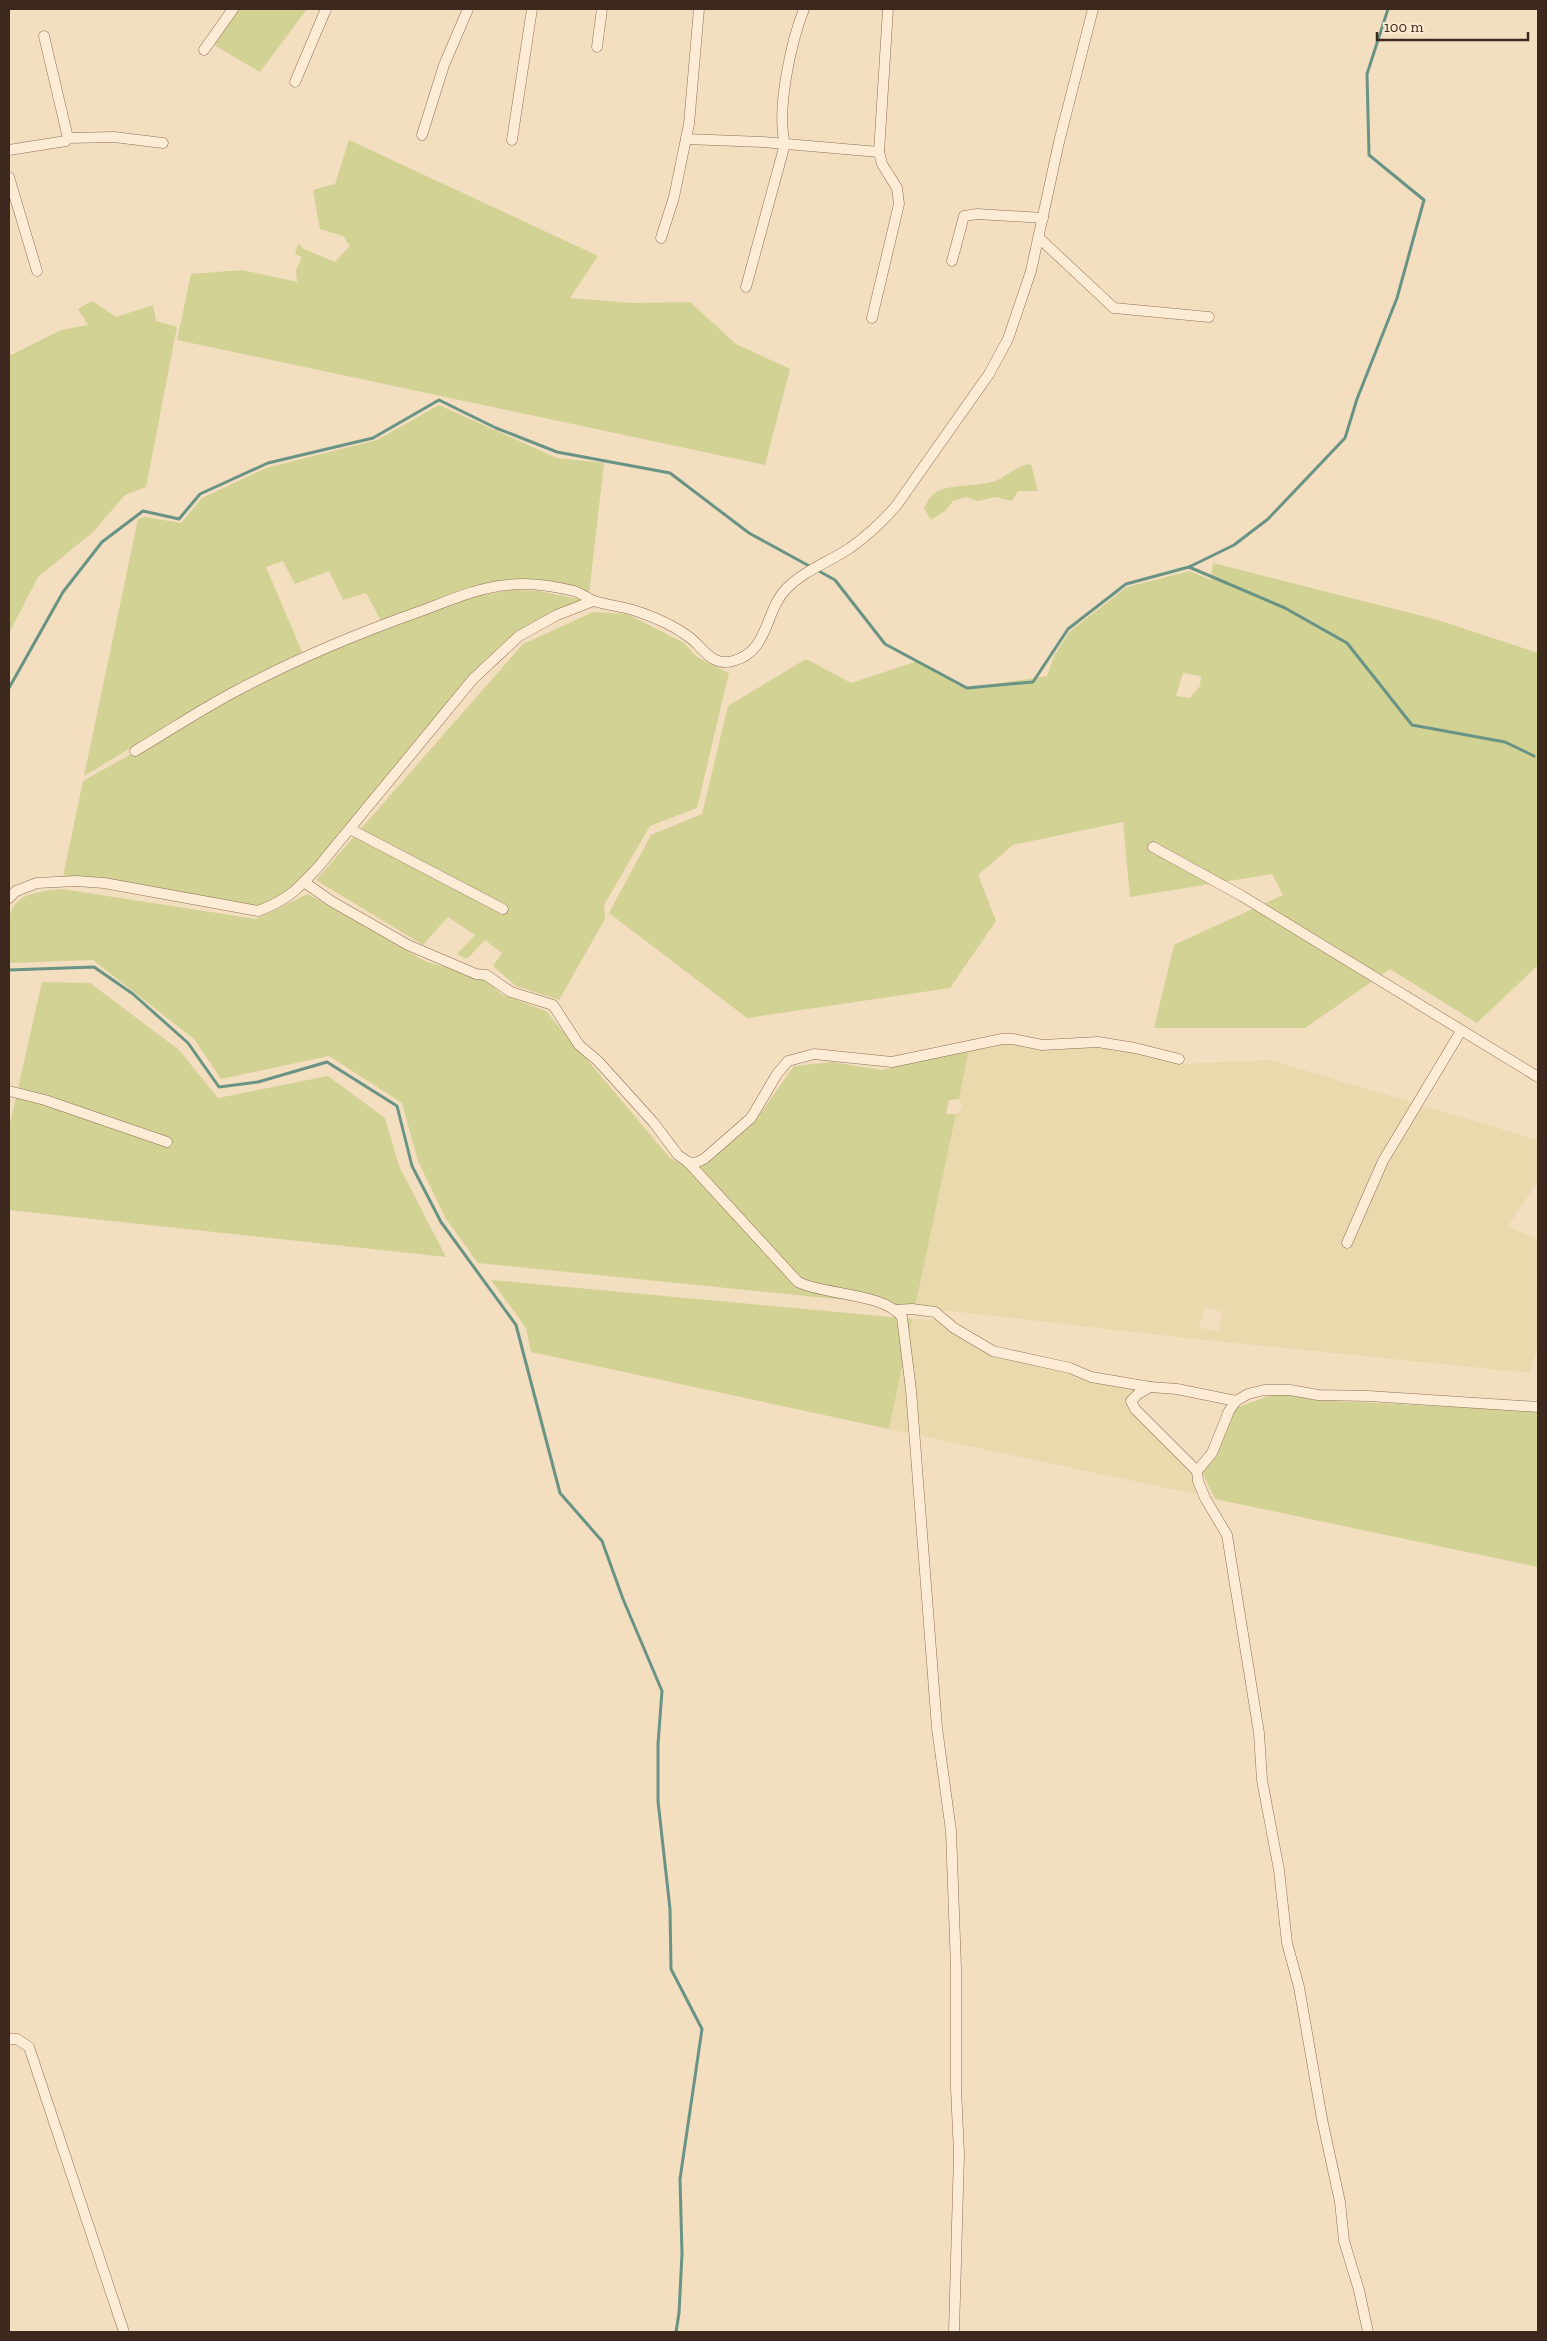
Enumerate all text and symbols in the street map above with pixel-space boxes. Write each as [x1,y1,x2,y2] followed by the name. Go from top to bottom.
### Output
[1377,10,1528,42] scale bar
[1384,18,1423,36] text: 100 m

